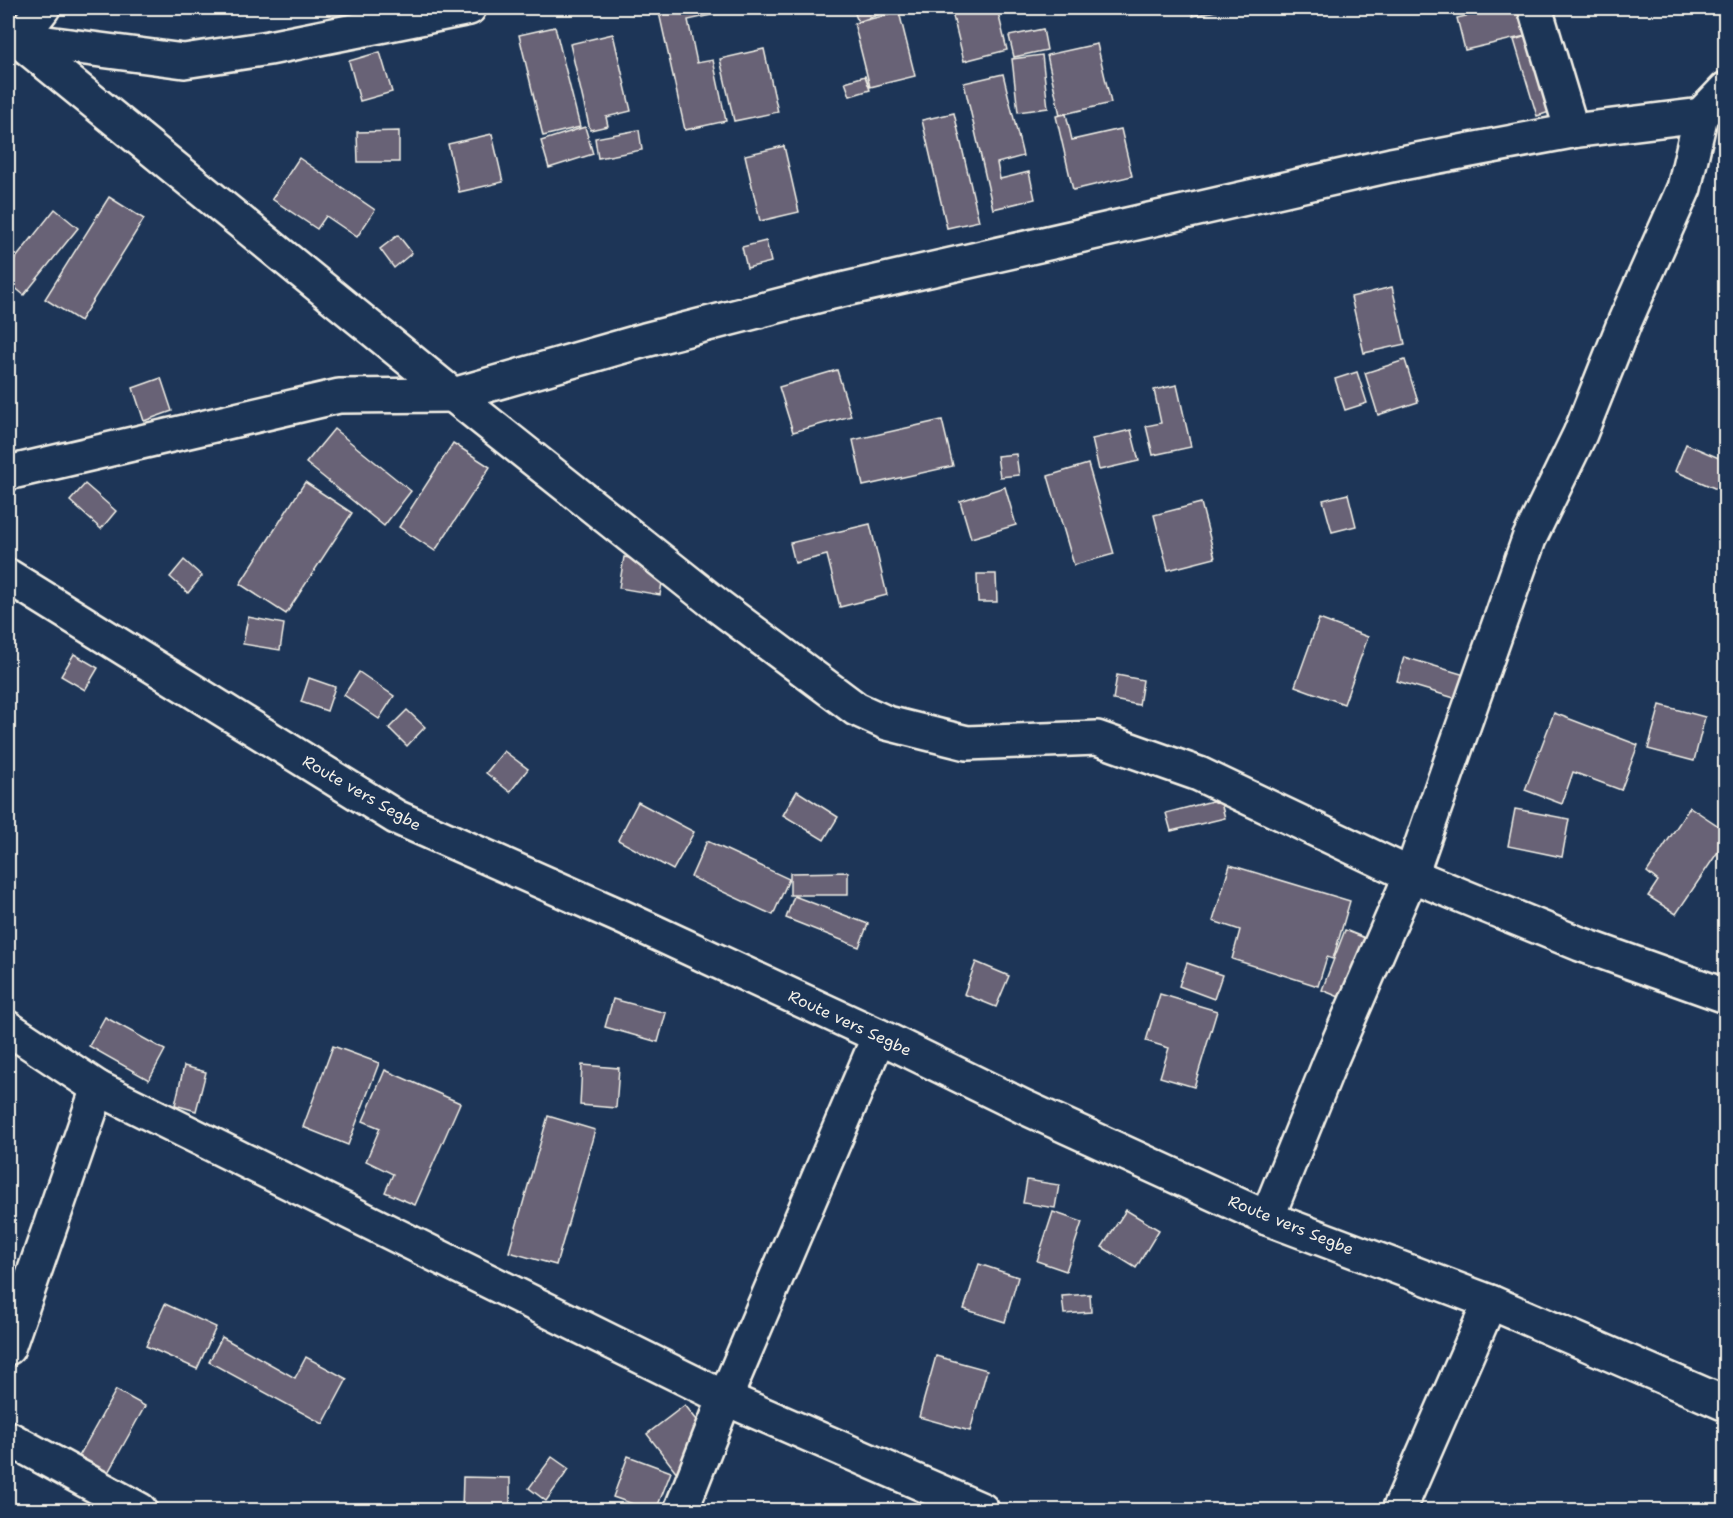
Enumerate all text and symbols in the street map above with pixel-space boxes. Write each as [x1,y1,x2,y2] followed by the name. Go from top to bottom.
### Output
[299,750,425,836] street label: Route vers Segbe
[785,985,915,1061] street label: Route vers Segbe
[1225,1190,1357,1260] street label: Route vers Segbe

